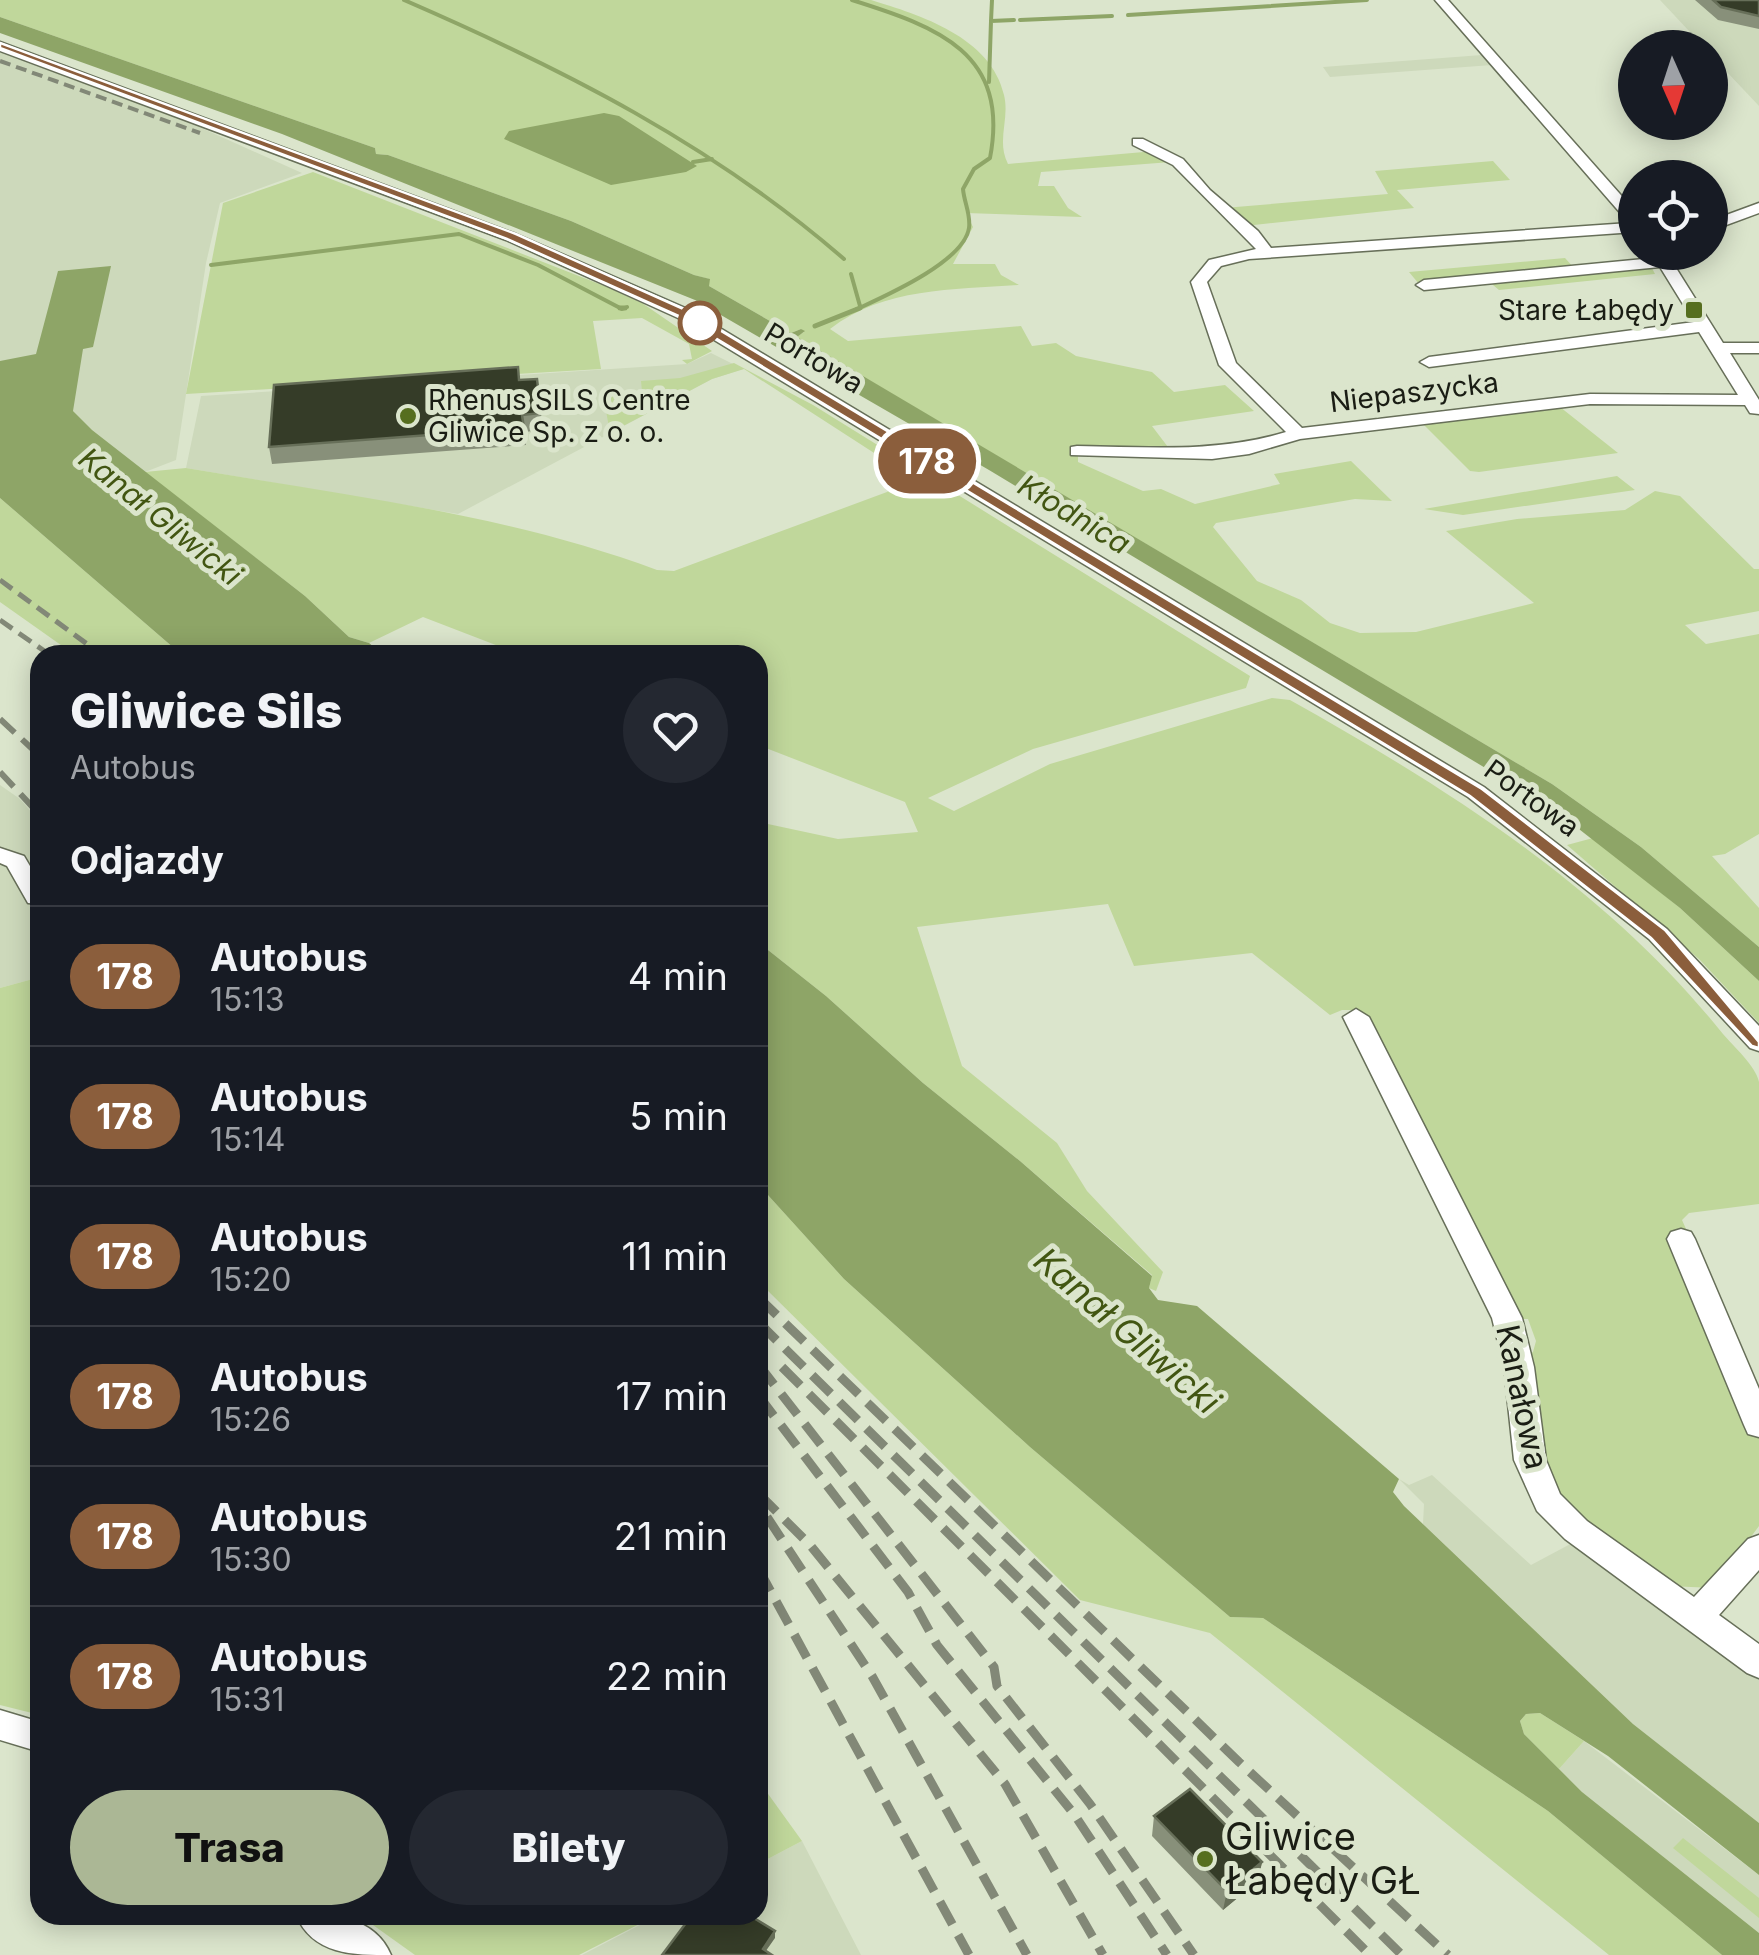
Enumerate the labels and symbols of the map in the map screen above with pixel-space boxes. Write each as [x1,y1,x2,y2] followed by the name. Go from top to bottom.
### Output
[1618,30,1728,140] north arrow
[1498,293,1674,327] place label: Stare Łabędy
[1683,299,1705,321] marker: Stare Łabędy
[679,302,721,344] unlabelled marker
[758,315,870,401] street label: Portowa
[1328,365,1500,419] street label: Niepaszycka
[428,383,691,449] place label: Rhenus SILS Centre Gliwice Sp. z o. o.
[397,405,419,427] marker: Rhenus SILS Centre Gliwice Sp. z o. o.
[870,428,984,494] line badge: 178
[72,440,250,593] water label: Kanał Gliwicki
[1012,467,1137,562] water label: Kłodnica
[1478,752,1586,844] street label: Portowa
[1026,1238,1230,1423] water label: Kanał Gliwicki
[1488,1321,1557,1473] street label: Kanałowa
[1225,1813,1421,1903] place label: Gliwice Łabędy GŁ
[1194,1848,1216,1870] marker: Gliwice Łabędy GŁ

